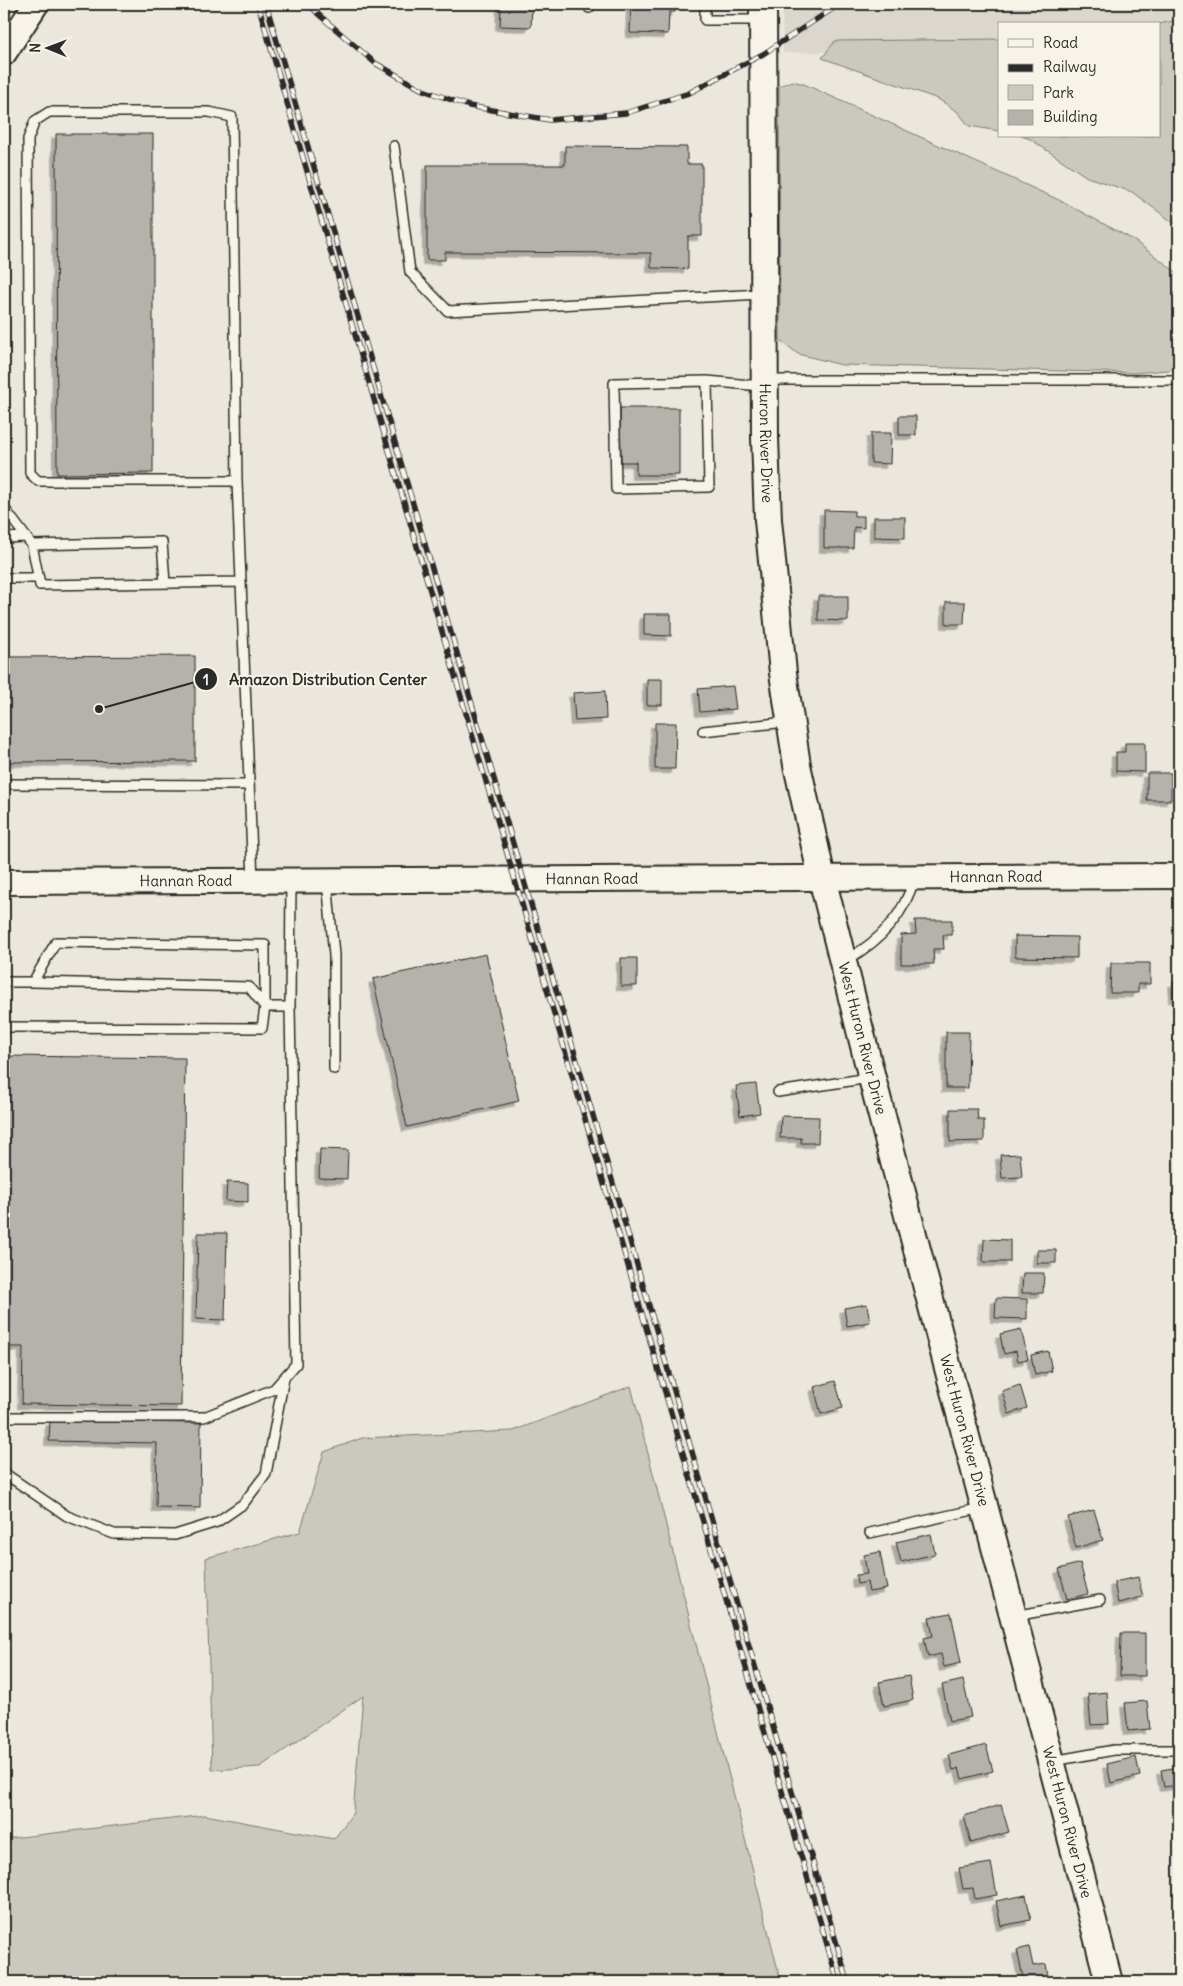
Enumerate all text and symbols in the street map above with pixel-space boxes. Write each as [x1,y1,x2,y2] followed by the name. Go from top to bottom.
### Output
[22,22,72,72] north arrow
[998,22,1160,138] legend
[1043,33,1078,52] text: Road
[26,43,44,53] text: N
[1043,57,1097,76] text: Railway
[1043,83,1074,102] text: Park
[1043,107,1098,126] text: Building
[756,383,777,503] street label: Huron River Drive
[193,664,437,695] callout: Amazon Distribution Center
[229,669,428,689] text: Amazon Distribution Center
[203,670,209,689] text: 1
[950,867,1043,886] street label: Hannan Road
[546,869,639,888] street label: Hannan Road
[140,871,233,890] street label: Hannan Road
[834,960,891,1117] street label: West Huron River Drive
[936,1352,994,1508] street label: West Huron River Drive
[1039,1744,1097,1900] street label: West Huron River Drive

